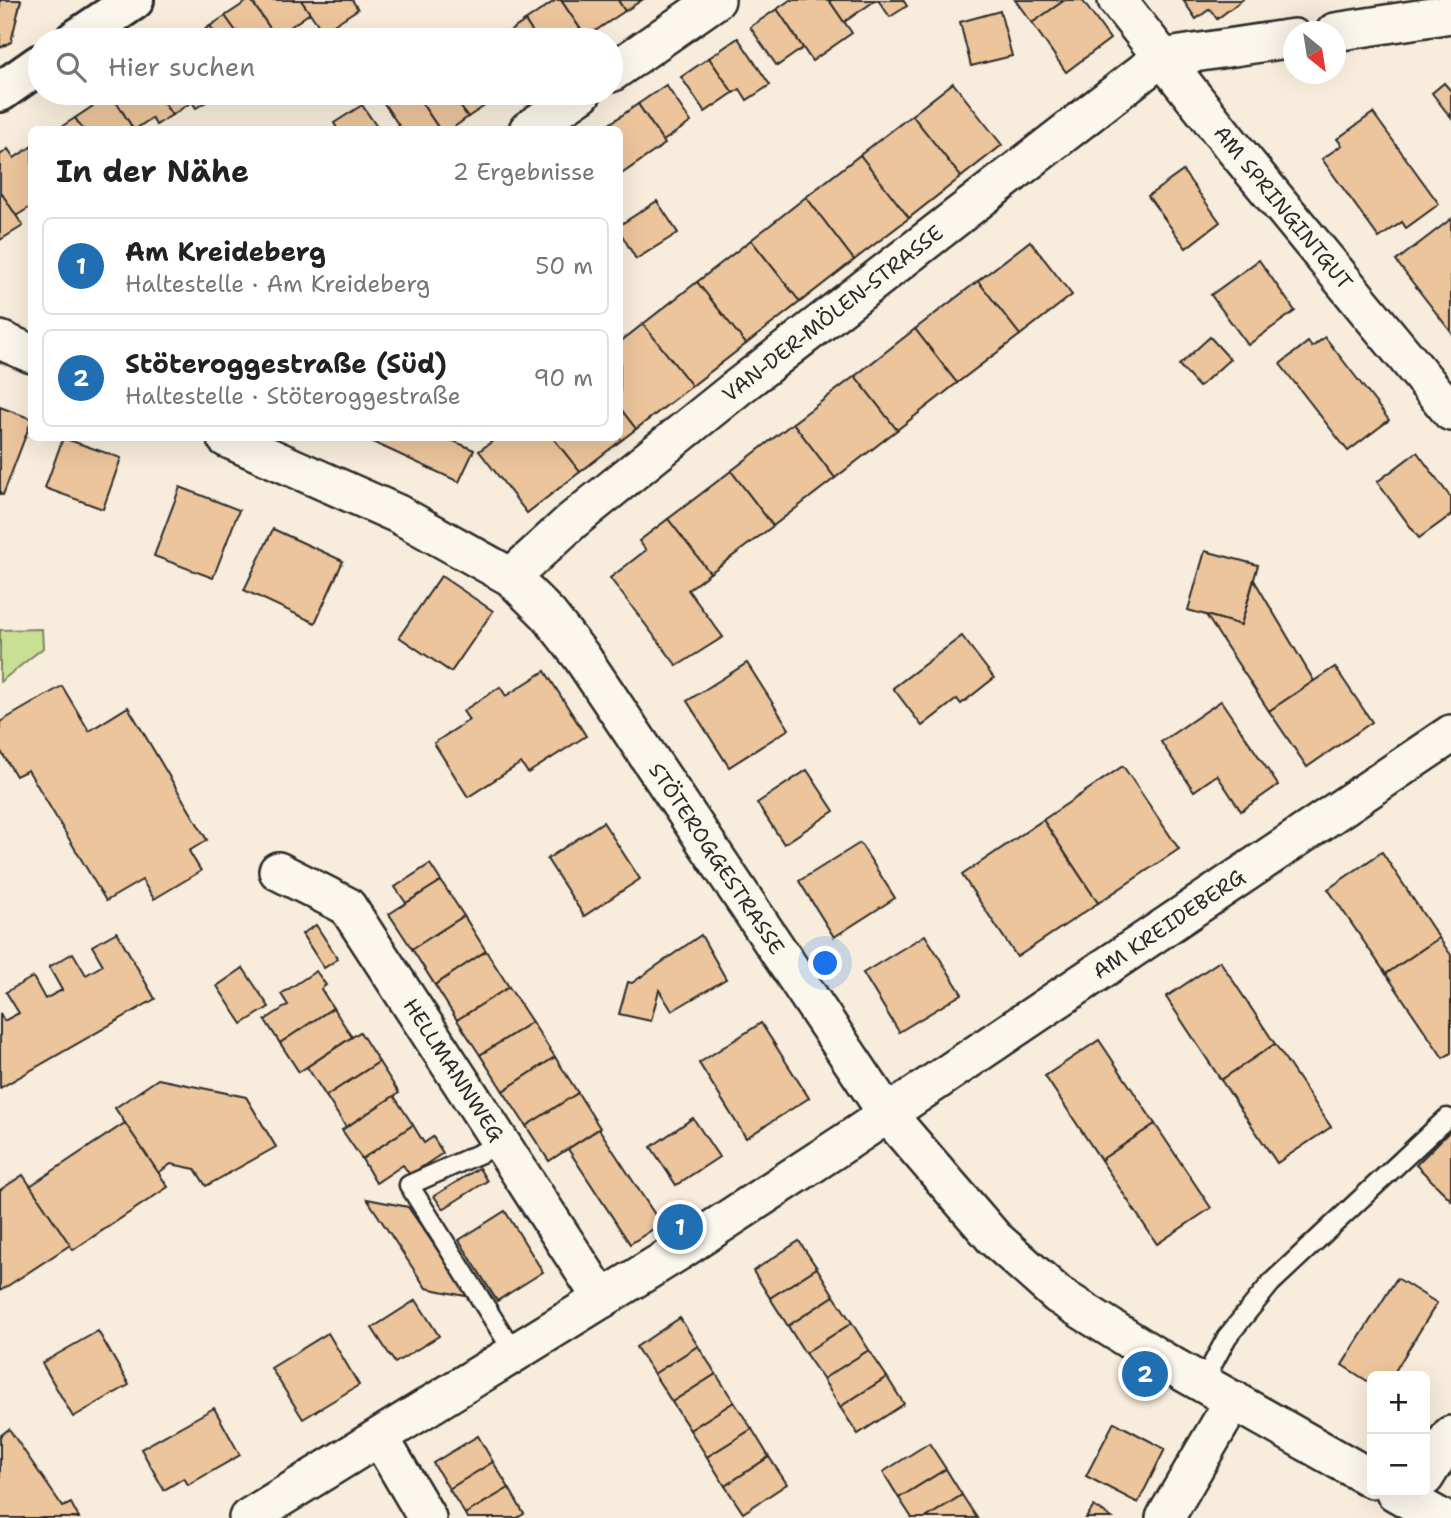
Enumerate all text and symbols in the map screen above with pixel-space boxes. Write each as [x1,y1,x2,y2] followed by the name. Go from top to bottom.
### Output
[1283,21,1346,84] north arrow
[28,28,623,105] search box
[52,48,90,86] icon: search
[108,49,255,84] text: Hier suchen
[1207,120,1359,296] street label: AM SPRINGINTGUT
[56,151,249,192] text: In der Nähe
[453,157,595,187] text: 2 Ergebnisse
[716,219,949,408] street label: VAN-DER-MÖLEN-STRASSE
[125,234,326,269] text: Am Kreideberg
[76,251,86,281] text: 1
[535,251,593,281] text: 50 m
[125,269,430,299] text: Haltestelle · Am Kreideberg
[125,346,447,381] text: Stöteroggestraße (Süd)
[73,363,89,393] text: 2
[533,363,593,393] text: 90 m
[125,381,461,411] text: Haltestelle · Stöteroggestraße
[642,757,791,960] street label: STÖTEROGGESTRASSE
[1087,863,1251,986] street label: AM KREIDEBERG
[808,946,842,980] your location
[397,993,510,1147] street label: HELLMANNWEG
[657,1201,703,1253] pin: 1
[1122,1348,1168,1400] pin: 2
[1367,1371,1430,1497] map controls
[1367,1371,1430,1434] button: +
[1367,1434,1430,1497] button: −

